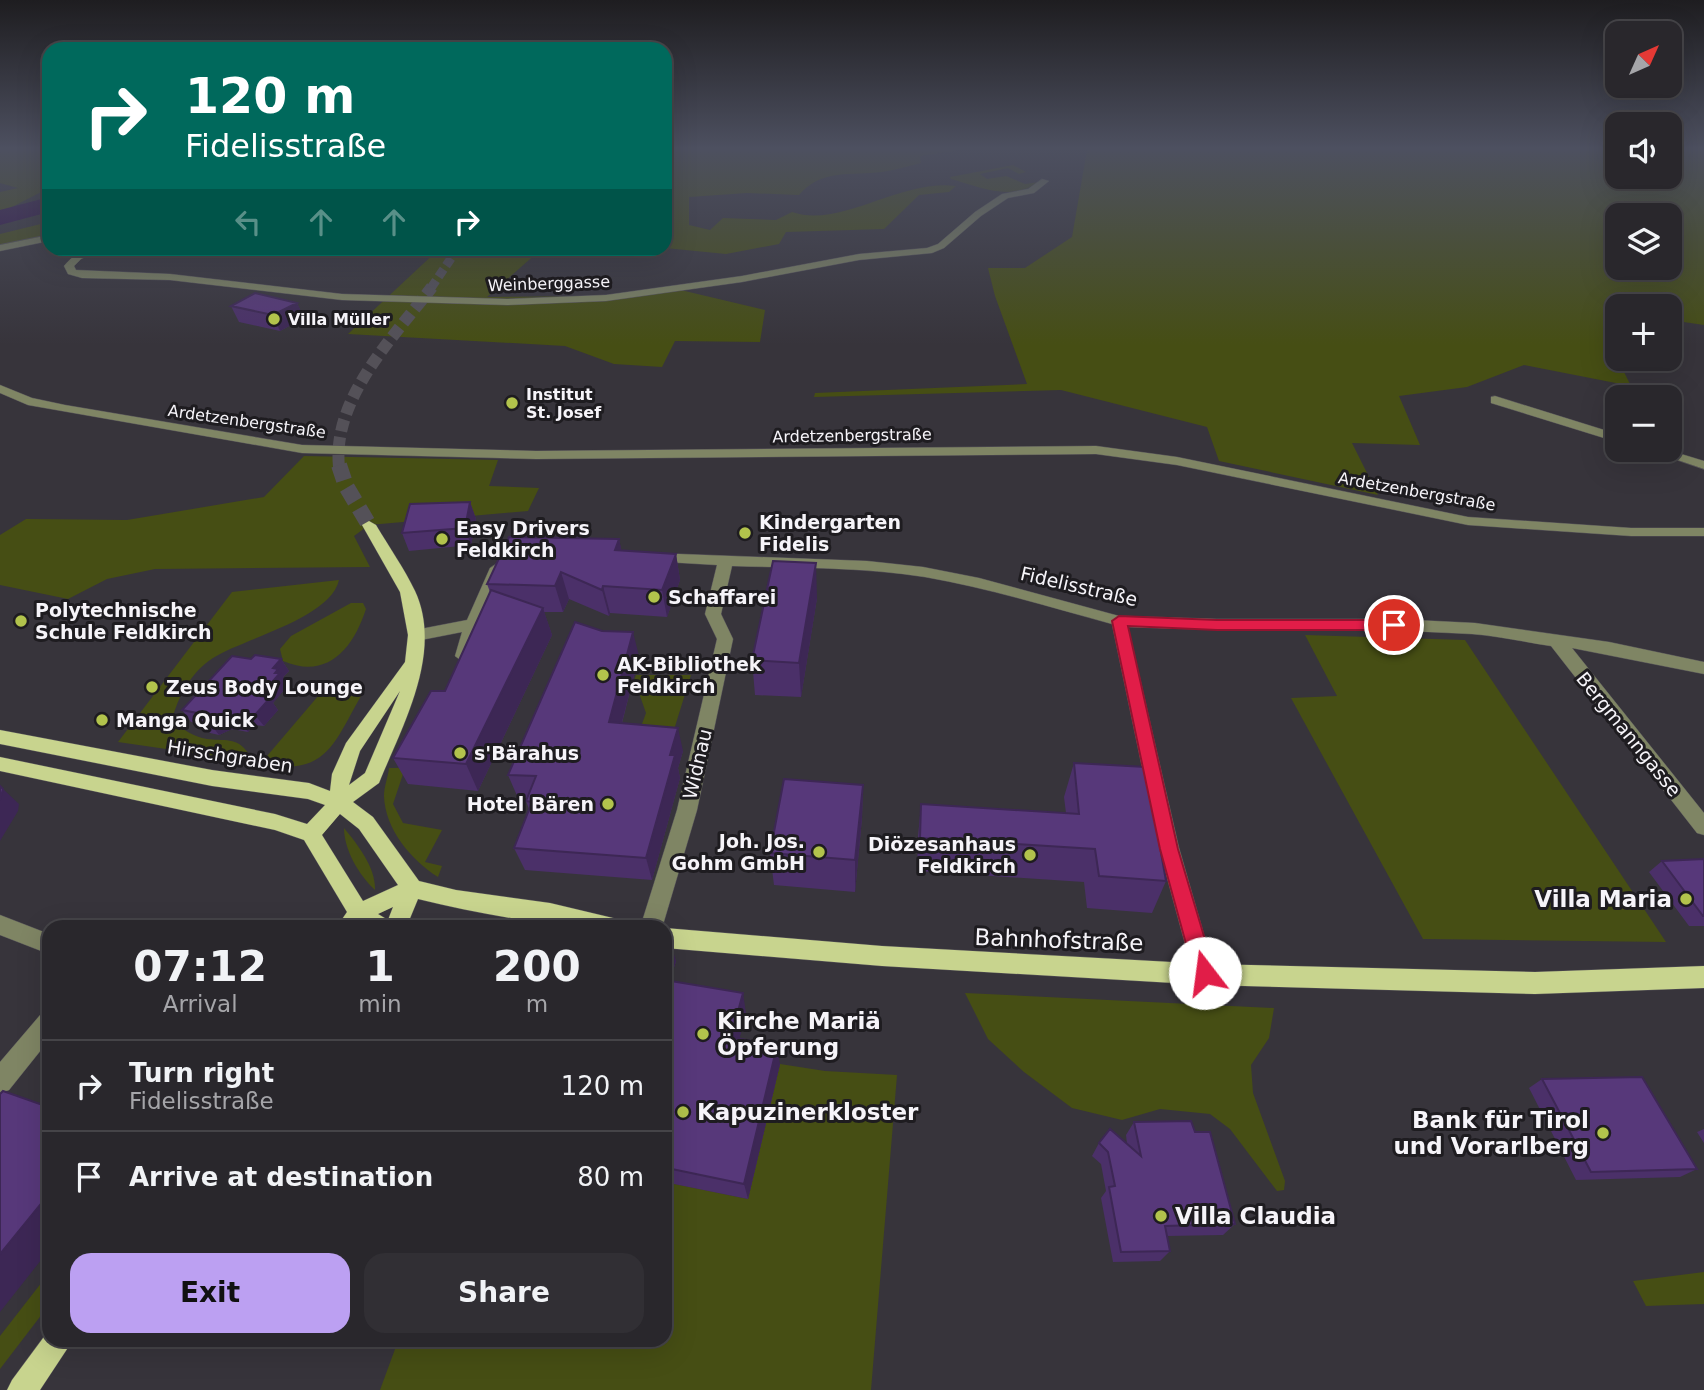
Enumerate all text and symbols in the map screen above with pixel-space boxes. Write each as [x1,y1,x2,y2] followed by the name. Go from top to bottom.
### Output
[1605,21,1682,98] north arrow
[1605,21,1682,462] map controls
[185,68,355,125] text: 120 m
[70,70,161,161] icon: right
[1605,112,1682,189] button: sound
[185,127,386,165] text: Fidelisstraße
[229,203,267,241] icon: left
[302,203,340,241] icon: ahead
[375,203,413,241] icon: ahead
[448,203,486,241] icon: right
[1605,203,1682,280] button: layers
[488,272,610,295] street label: Weinberggasse
[1605,294,1682,371] button: +
[288,310,390,329] place label: Villa Müller
[266,311,282,327] marker: Villa Müller
[526,385,602,422] place label: Institut St. Josef
[1605,385,1682,462] button: −
[504,395,520,411] marker: Institut St. Josef
[167,401,327,442] street label: Ardetzenbergstraße
[772,425,932,446] street label: Ardetzenbergstraße
[1337,468,1497,515] street label: Ardetzenbergstraße
[759,511,901,555] place label: Kindergarten Fidelis
[456,517,590,561] place label: Easy Drivers Feldkirch
[737,525,753,541] marker: Kindergarten Fidelis
[434,531,450,547] marker: Easy Drivers Feldkirch
[1018,562,1140,610] street label: Fidelisstraße
[668,586,776,608] place label: Schaffarei
[646,589,662,605] marker: Schaffarei
[1364,595,1424,655] pin
[35,599,212,643] place label: Polytechnische Schule Feldkirch
[1375,606,1413,644] icon: arrive
[13,613,29,629] marker: Polytechnische Schule Feldkirch
[617,653,762,697] place label: AK-Bibliothek Feldkirch
[595,667,611,683] marker: AK-Bibliothek Feldkirch
[1572,667,1686,801] street label: Bergmanngasse
[166,676,363,698] place label: Zeus Body Lounge
[144,679,160,695] marker: Zeus Body Lounge
[116,709,255,731] place label: Manga Quick
[94,712,110,728] marker: Manga Quick
[678,727,716,801] street label: Widnau
[166,735,294,777] street label: Hirschgraben
[474,742,579,764] place label: s'Bärahus
[452,745,468,761] marker: s'Bärahus
[467,793,594,815] place label: Hotel Bären
[600,796,616,812] marker: Hotel Bären
[672,830,805,874] place label: Joh. Jos. Gohm GmbH
[868,833,1016,877] place label: Diözesanhaus Feldkirch
[811,844,827,860] marker: Joh. Jos. Gohm GmbH
[1022,847,1038,863] marker: Diözesanhaus Feldkirch
[1534,886,1672,912] place label: Villa Maria
[1678,891,1694,907] marker: Villa Maria
[974,924,1144,956] street label: Bahnhofstraße
[1168,936,1242,1010] position arrow
[133,942,267,991] text: 07:12
[365,942,395,991] text: 1
[493,942,581,991] text: 200
[163,991,238,1017] text: Arrival
[358,991,402,1017] text: min
[526,991,548,1017] text: m
[717,1008,881,1060] place label: Kirche Mariä Öpferung
[695,1026,711,1042] marker: Kirche Mariä Öpferung
[129,1058,274,1088] text: Turn right
[70,1067,108,1105] icon: right
[561,1071,644,1101] text: 120 m
[129,1088,274,1114] text: Fidelisstraße
[697,1099,919,1125] place label: Kapuzinerkloster
[675,1104,691,1120] marker: Kapuzinerkloster
[1393,1107,1589,1159] place label: Bank für Tirol und Vorarlberg
[1595,1125,1611,1141] marker: Bank für Tirol und Vorarlberg
[70,1158,108,1196] icon: arrive
[129,1162,433,1192] text: Arrive at destination
[577,1162,644,1192] text: 80 m
[1175,1203,1336,1229] place label: Villa Claudia
[1153,1208,1169,1224] marker: Villa Claudia
[70,1253,350,1333] button: Exit
[364,1253,644,1333] button: Share

